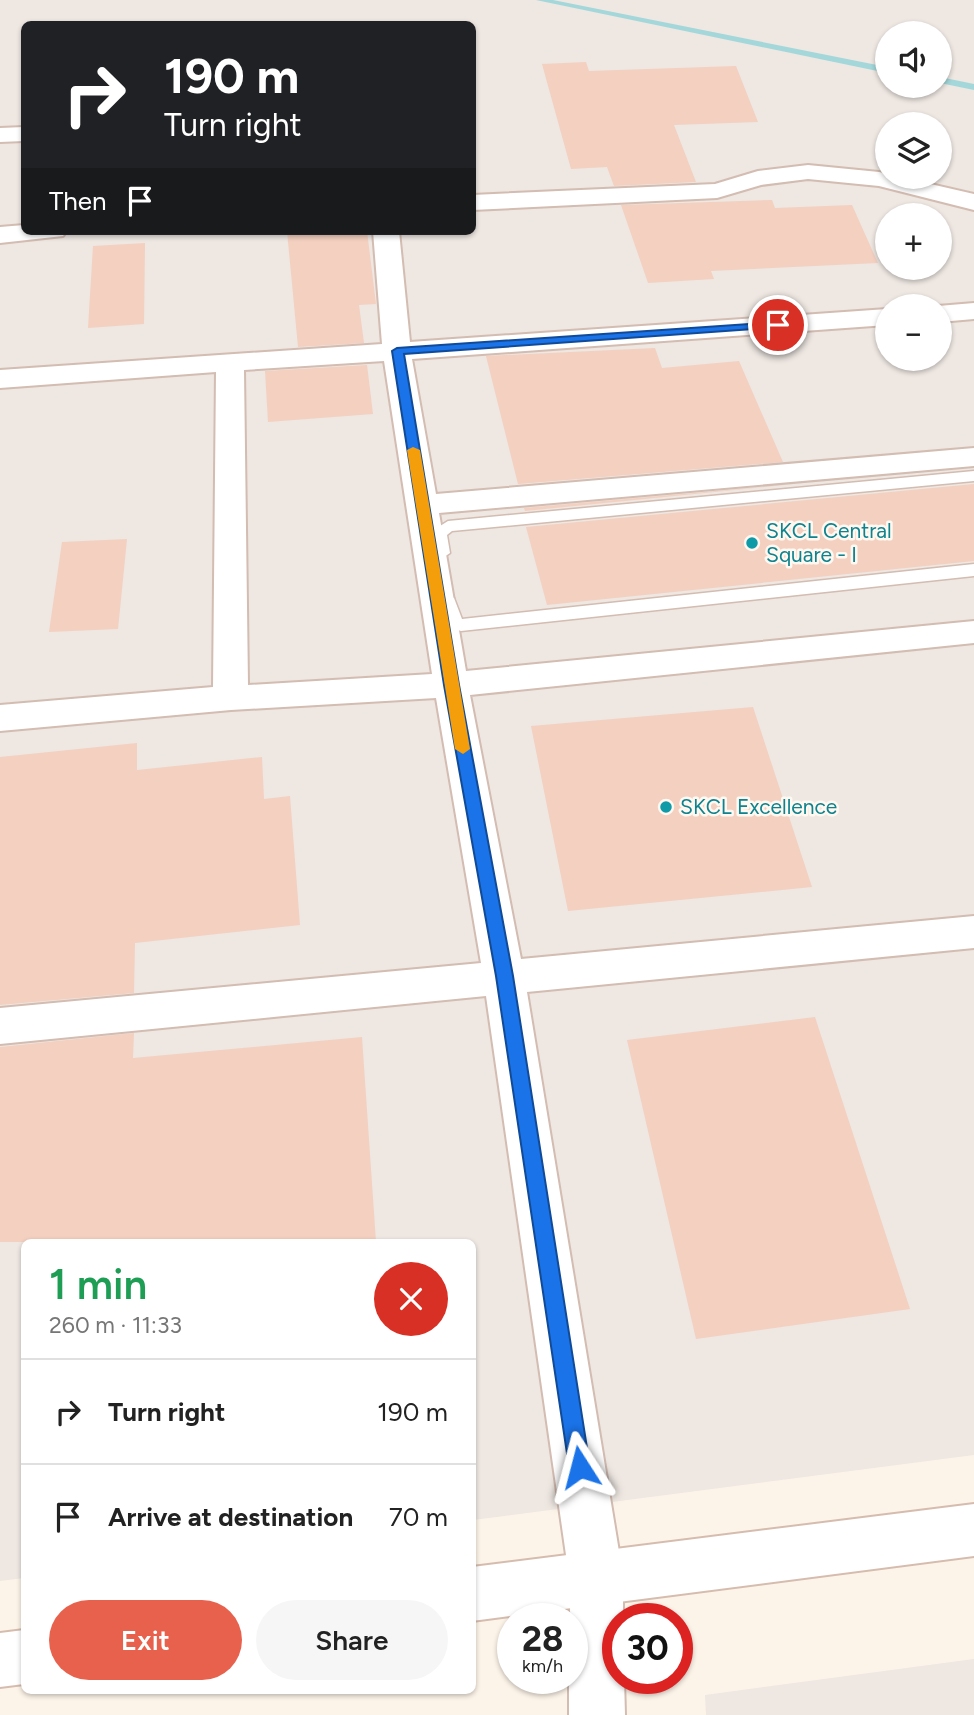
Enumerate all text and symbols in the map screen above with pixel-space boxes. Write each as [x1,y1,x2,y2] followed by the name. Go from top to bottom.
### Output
[875,21,952,371] map controls
[875,21,952,98] button: sound
[164,46,299,105] text: 190 m
[49,49,140,140] icon: right
[164,106,302,144] text: Turn right
[875,112,952,189] button: layers
[121,182,159,220] icon: arrive
[49,185,107,217] text: Then
[875,203,952,280] button: +
[875,294,952,371] button: −
[748,295,808,355] pin
[759,306,797,344] icon: arrive
[766,518,892,567] place label: SKCL Central Square - I
[744,535,760,551] marker: SKCL Central Square - I
[680,794,837,819] place label: SKCL Excellence
[658,799,674,815] marker: SKCL Excellence
[49,1259,147,1310] text: 1 min
[374,1262,448,1336] button: close
[49,1311,182,1339] text: 260 m · 11:33
[49,1393,87,1431] icon: right
[108,1396,225,1428] text: Turn right
[377,1396,448,1428] text: 190 m
[543,1430,617,1504] position arrow
[49,1498,87,1536] icon: arrive
[108,1501,353,1533] text: Arrive at destination
[389,1501,448,1533] text: 70 m
[49,1600,242,1680] button: Exit
[256,1600,448,1680] button: Share
[602,1603,693,1694] speed limit sign: 30
[522,1618,563,1660] text: 28
[522,1655,563,1677] text: km/h

